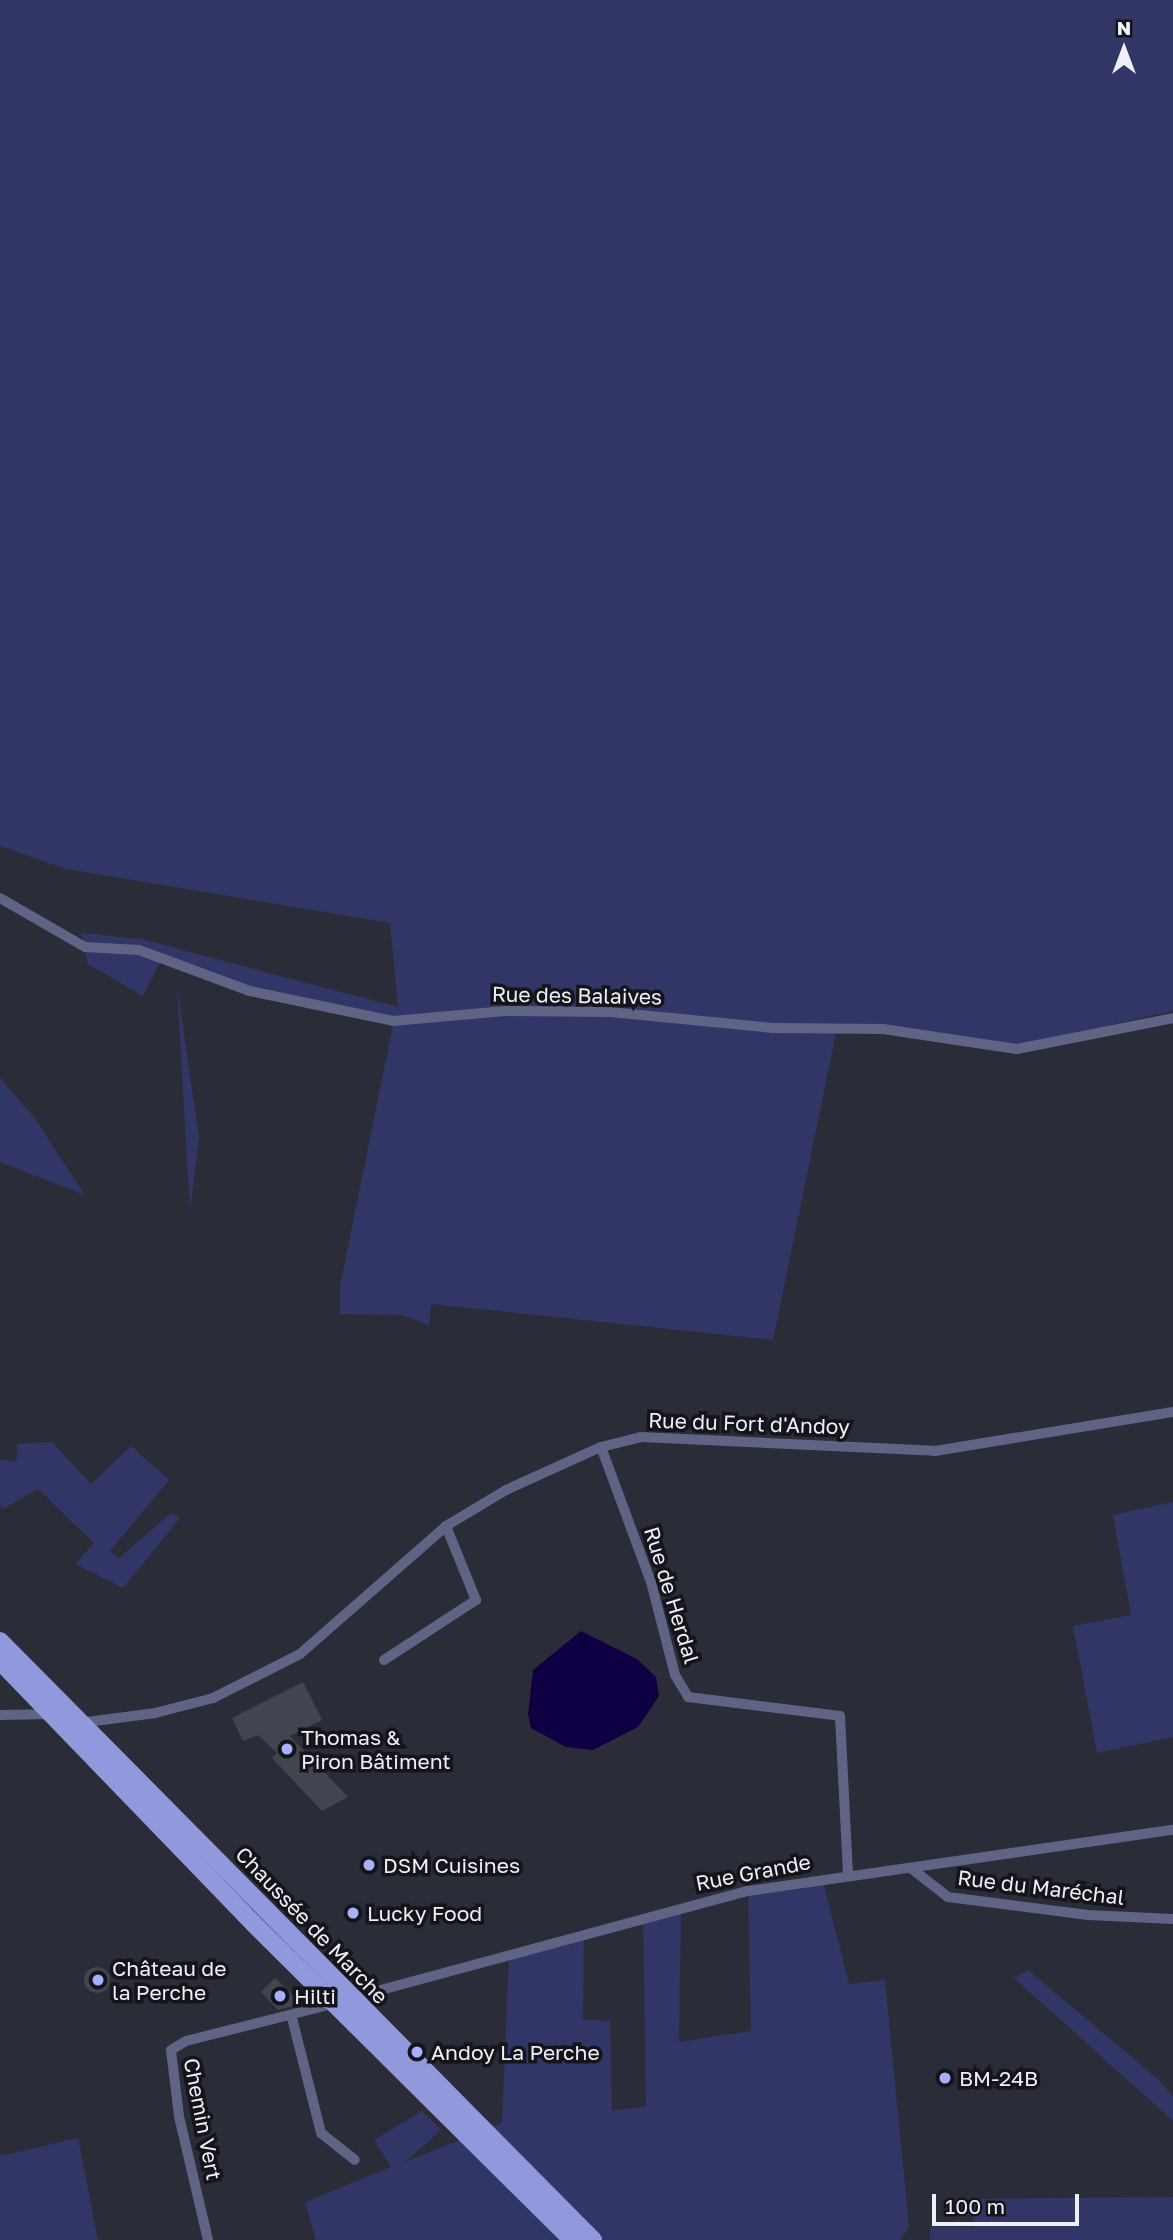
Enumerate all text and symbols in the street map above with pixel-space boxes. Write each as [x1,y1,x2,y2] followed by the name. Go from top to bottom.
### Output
[1089,14,1159,84] north arrow
[1117,16,1131,39] text: N
[492,981,662,1009] street label: Rue des Balaives
[648,1407,850,1439] street label: Rue du Fort d'Andoy
[639,1523,705,1667] street label: Rue de Herdal
[301,1724,451,1774] place label: Thomas & Piron Bâtiment
[279,1741,295,1757] marker: Thomas & Piron Bâtiment
[231,1841,393,2009] street label: Chaussée de Marche
[693,1849,813,1895] street label: Rue Grande
[383,1852,520,1878] place label: DSM Cuisines
[361,1857,377,1873] marker: DSM Cuisines
[956,1864,1126,1910] street label: Rue du Maréchal
[367,1900,482,1926] place label: Lucky Food
[345,1905,361,1921] marker: Lucky Food
[112,1955,226,2005] place label: Château de la Perche
[90,1972,106,1988] marker: Château de la Perche
[294,1983,336,2009] place label: Hilti
[272,1988,288,2004] marker: Hilti
[431,2039,600,2065] place label: Andoy La Perche
[409,2044,425,2060] marker: Andoy La Perche
[179,2056,227,2182] street label: Chemin Vert
[959,2065,1038,2091] place label: BM-24B
[937,2070,953,2086] marker: BM-24B
[935,2180,1082,2224] scale bar
[945,2193,1005,2219] text: 100 m

